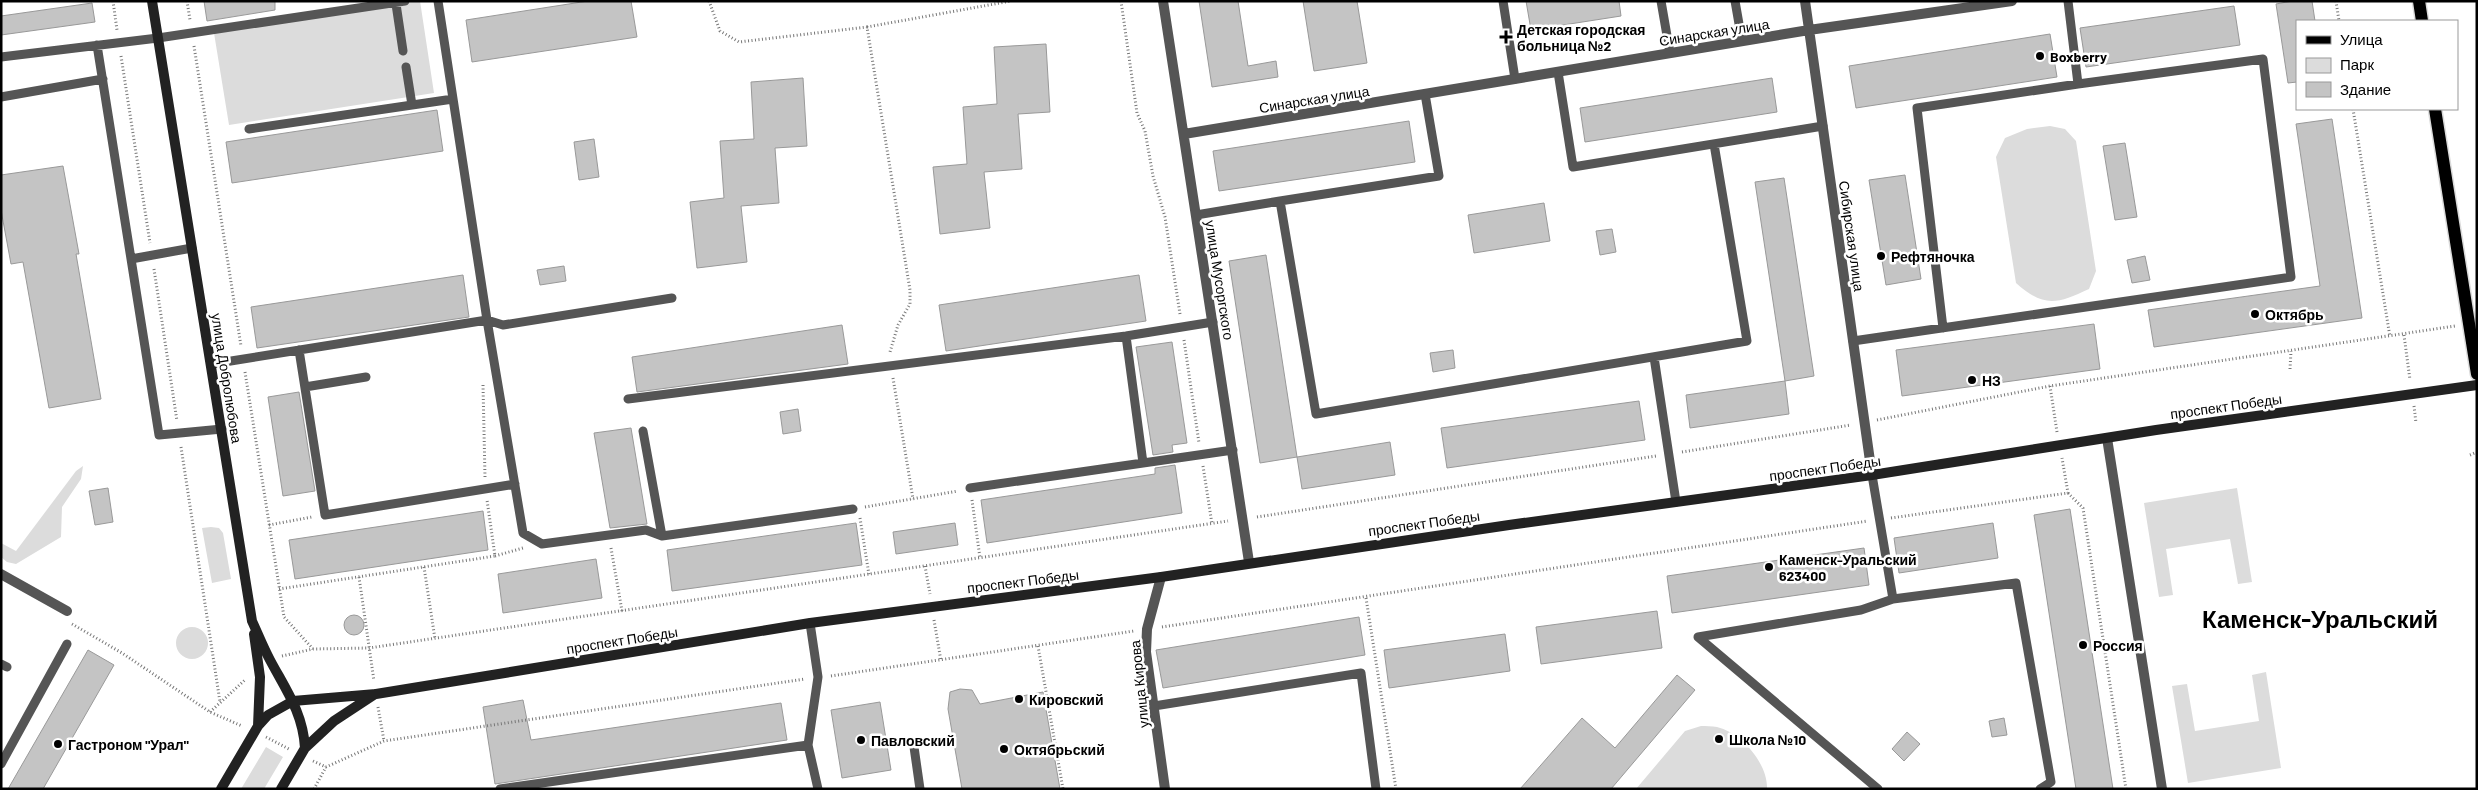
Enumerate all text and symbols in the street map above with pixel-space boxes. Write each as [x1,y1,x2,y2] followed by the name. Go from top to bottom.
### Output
[1658,15,1771,49] street label: Синарская улица
[2296,20,2458,110] legend
[1517,21,1646,54] place label: Детская городская больница №2
[1499,30,1513,44] marker: Детская городская больница №2
[2340,30,2383,48] text: Улица
[2050,48,2107,65] place label: Boxberry
[2034,50,2046,62] marker: Boxberry
[2340,55,2374,73] text: Парк
[2340,80,2391,98] text: Здание
[1258,82,1371,116] street label: Синарская улица
[1836,180,1868,293] street label: Сибирская улица
[1202,219,1238,341] street label: улица Мусоргского
[1891,248,1975,265] place label: Рефтяночка
[1875,250,1887,262] marker: Рефтяночка
[2265,306,2324,323] place label: Октябрь
[2249,308,2261,320] marker: Октябрь
[208,312,246,444] street label: улица Добролюбова
[1982,372,2001,389] place label: НЗ
[1966,374,1978,386] marker: НЗ
[2169,390,2283,422] street label: проспект Победы
[1768,452,1882,484] street label: проспект Победы
[1367,507,1481,539] street label: проспект Победы
[1779,551,1917,584] place label: Каменск-Уральский 623400
[1763,561,1775,573] marker: Каменск-Уральский 623400
[966,566,1080,596] street label: проспект Победы
[2202,604,2438,633] district label: Каменск-Уральский
[565,623,679,657] street label: проспект Победы
[2093,637,2143,654] place label: Россия
[1126,639,1152,729] street label: улица Кирова
[2077,639,2089,651] marker: Россия
[1029,691,1104,708] place label: Кировский
[1013,693,1025,705] marker: Кировский
[1729,731,1806,748] place label: Школа №10
[871,732,955,749] place label: Павловский
[1713,733,1725,745] marker: Школа №10
[855,734,867,746] marker: Павловский
[68,736,189,753] place label: Гастроном "Урал"
[52,738,64,750] marker: Гастроном "Урал"
[1014,741,1105,758] place label: Октябрьский
[998,743,1010,755] marker: Октябрьский

